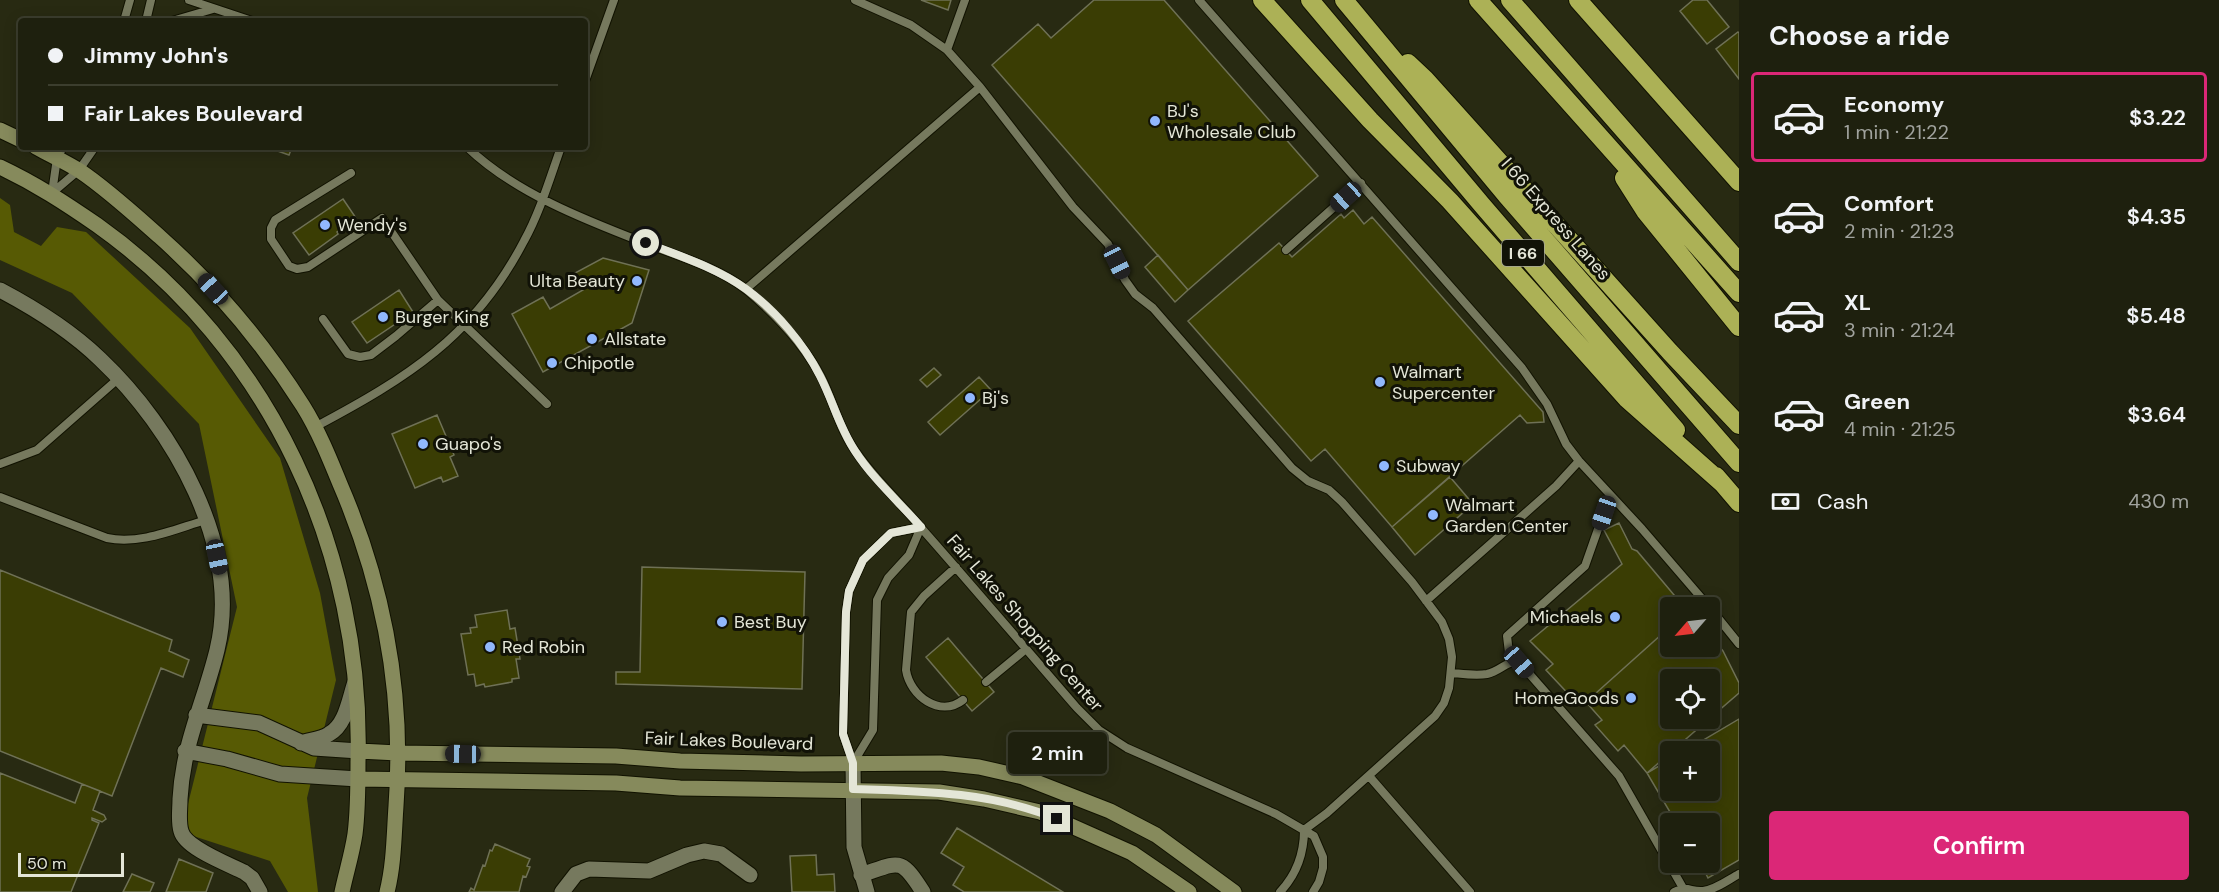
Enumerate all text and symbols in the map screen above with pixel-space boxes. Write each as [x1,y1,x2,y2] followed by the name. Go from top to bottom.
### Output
[1769,18,1950,53] text: Choose a ride
[84,41,229,70] text: Jimmy John's
[1772,90,1826,144] icon: car
[1844,90,1944,119] text: Economy
[84,99,303,128] text: Fair Lakes Boulevard
[1167,99,1296,144] place label: BJ's Wholesale Club
[2129,103,2186,132] text: $3.22
[1148,114,1162,128] marker: BJ's Wholesale Club
[1844,119,1949,145] text: 1 min · 21:22
[1497,153,1615,285] street label: I 66 Express Lanes
[1327,178,1365,216] car
[1772,189,1826,243] icon: car
[1844,189,1934,218] text: Comfort
[2127,202,2186,231] text: $4.35
[337,213,407,237] place label: Wendy's
[318,218,332,232] marker: Wendy's
[1844,218,1955,244] text: 2 min · 21:23
[632,229,659,256] route start
[1502,240,1544,266] road number: I 66
[1101,242,1133,282] car
[529,269,625,293] place label: Ulta Beauty
[194,270,232,308] car
[630,274,644,288] marker: Ulta Beauty
[1772,288,1826,342] icon: car
[1844,288,1871,317] text: XL
[2126,301,2186,330] text: $5.48
[395,305,489,329] place label: Burger King
[376,310,390,324] marker: Burger King
[1844,317,1955,343] text: 3 min · 21:24
[604,327,666,351] place label: Allstate
[585,332,599,346] marker: Allstate
[564,351,634,375] place label: Chipotle
[545,356,559,370] marker: Chipotle
[1392,360,1495,405] place label: Walmart Supercenter
[1373,375,1387,389] marker: Walmart Supercenter
[982,386,1009,410] place label: Bj's
[1772,387,1826,441] icon: car
[1844,387,1910,416] text: Green
[963,391,977,405] marker: Bj's
[2127,400,2186,429] text: $3.64
[1844,416,1956,442] text: 4 min · 21:25
[435,432,502,456] place label: Guapo's
[416,437,430,451] marker: Guapo's
[1396,454,1461,478] place label: Subway
[1377,459,1391,473] marker: Subway
[1769,485,1802,518] icon: cash
[1817,487,1868,516] text: Cash
[2128,488,2189,514] text: 430 m
[1445,493,1569,538] place label: Walmart Garden Center
[1590,493,1618,533] car
[1426,508,1440,522] marker: Walmart Garden Center
[941,529,1109,717] street label: Fair Lakes Shopping Center
[204,538,230,576] car
[1660,597,1720,657] north arrow
[1660,597,1720,873] map controls
[1530,605,1603,629] place label: Michaels
[734,610,807,634] place label: Best Buy
[1608,610,1622,624] marker: Michaels
[715,615,729,629] marker: Best Buy
[502,635,585,659] place label: Red Robin
[483,640,497,654] marker: Red Robin
[1500,643,1538,681] car
[1660,669,1720,729] button: locate
[1514,686,1619,710] place label: HomeGoods
[1624,691,1638,705] marker: HomeGoods
[644,726,814,756] street label: Fair Lakes Boulevard
[1008,732,1106,774] callout: 2 min
[1031,740,1084,766] text: 2 min
[1660,741,1720,801] button: +
[445,745,481,763] car
[1043,805,1070,832] route end
[1769,811,2189,880] button: Confirm
[1660,813,1720,873] button: −
[18,850,124,878] scale bar
[27,853,66,874] text: 50 m

